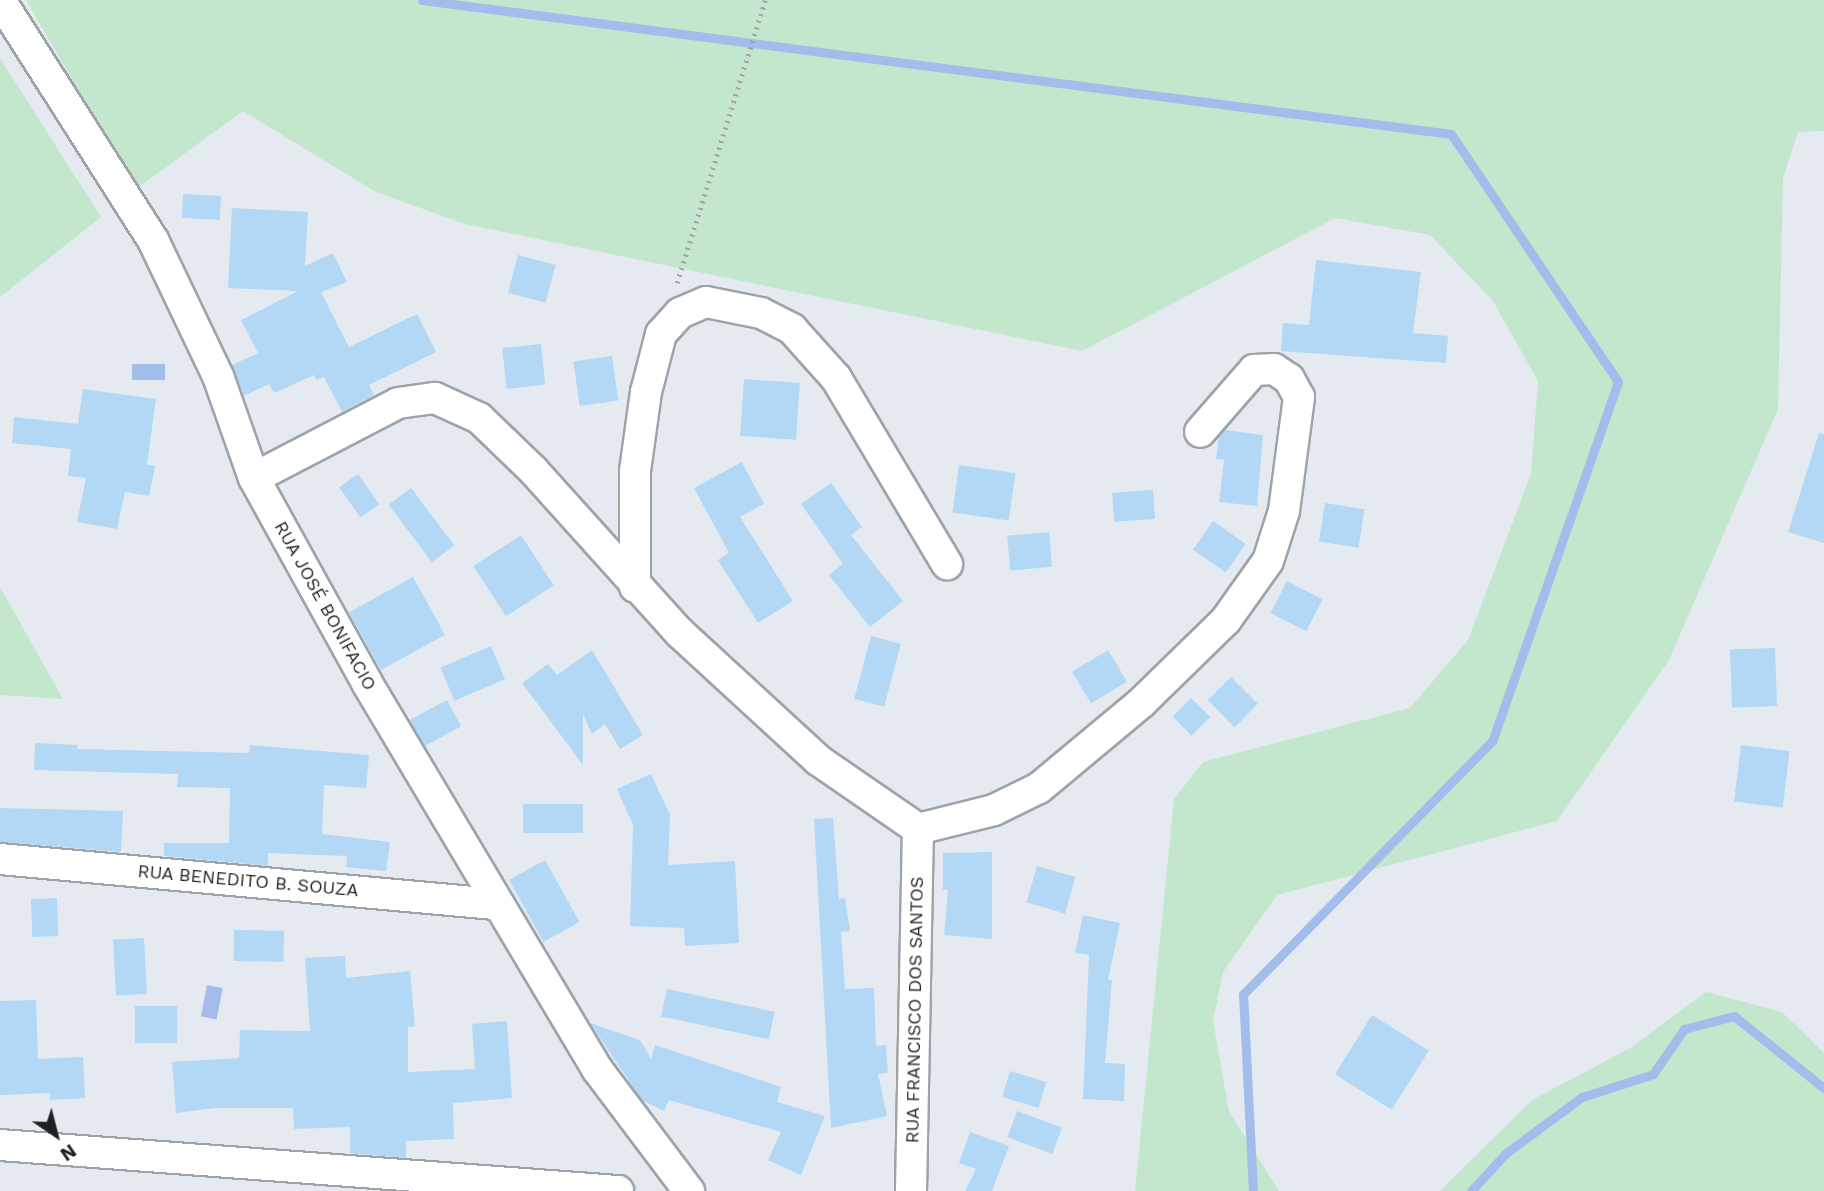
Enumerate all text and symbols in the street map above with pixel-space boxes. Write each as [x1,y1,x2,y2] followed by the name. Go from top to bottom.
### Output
[269,517,381,695] street label: RUA JOSÉ BONIFACIO
[136,861,360,901] street label: RUA BENEDITO B. SOUZA
[902,876,928,1144] street label: RUA FRANCISCO DOS SANTOS
[21,1100,91,1170] north arrow
[56,1139,81,1166] text: N

